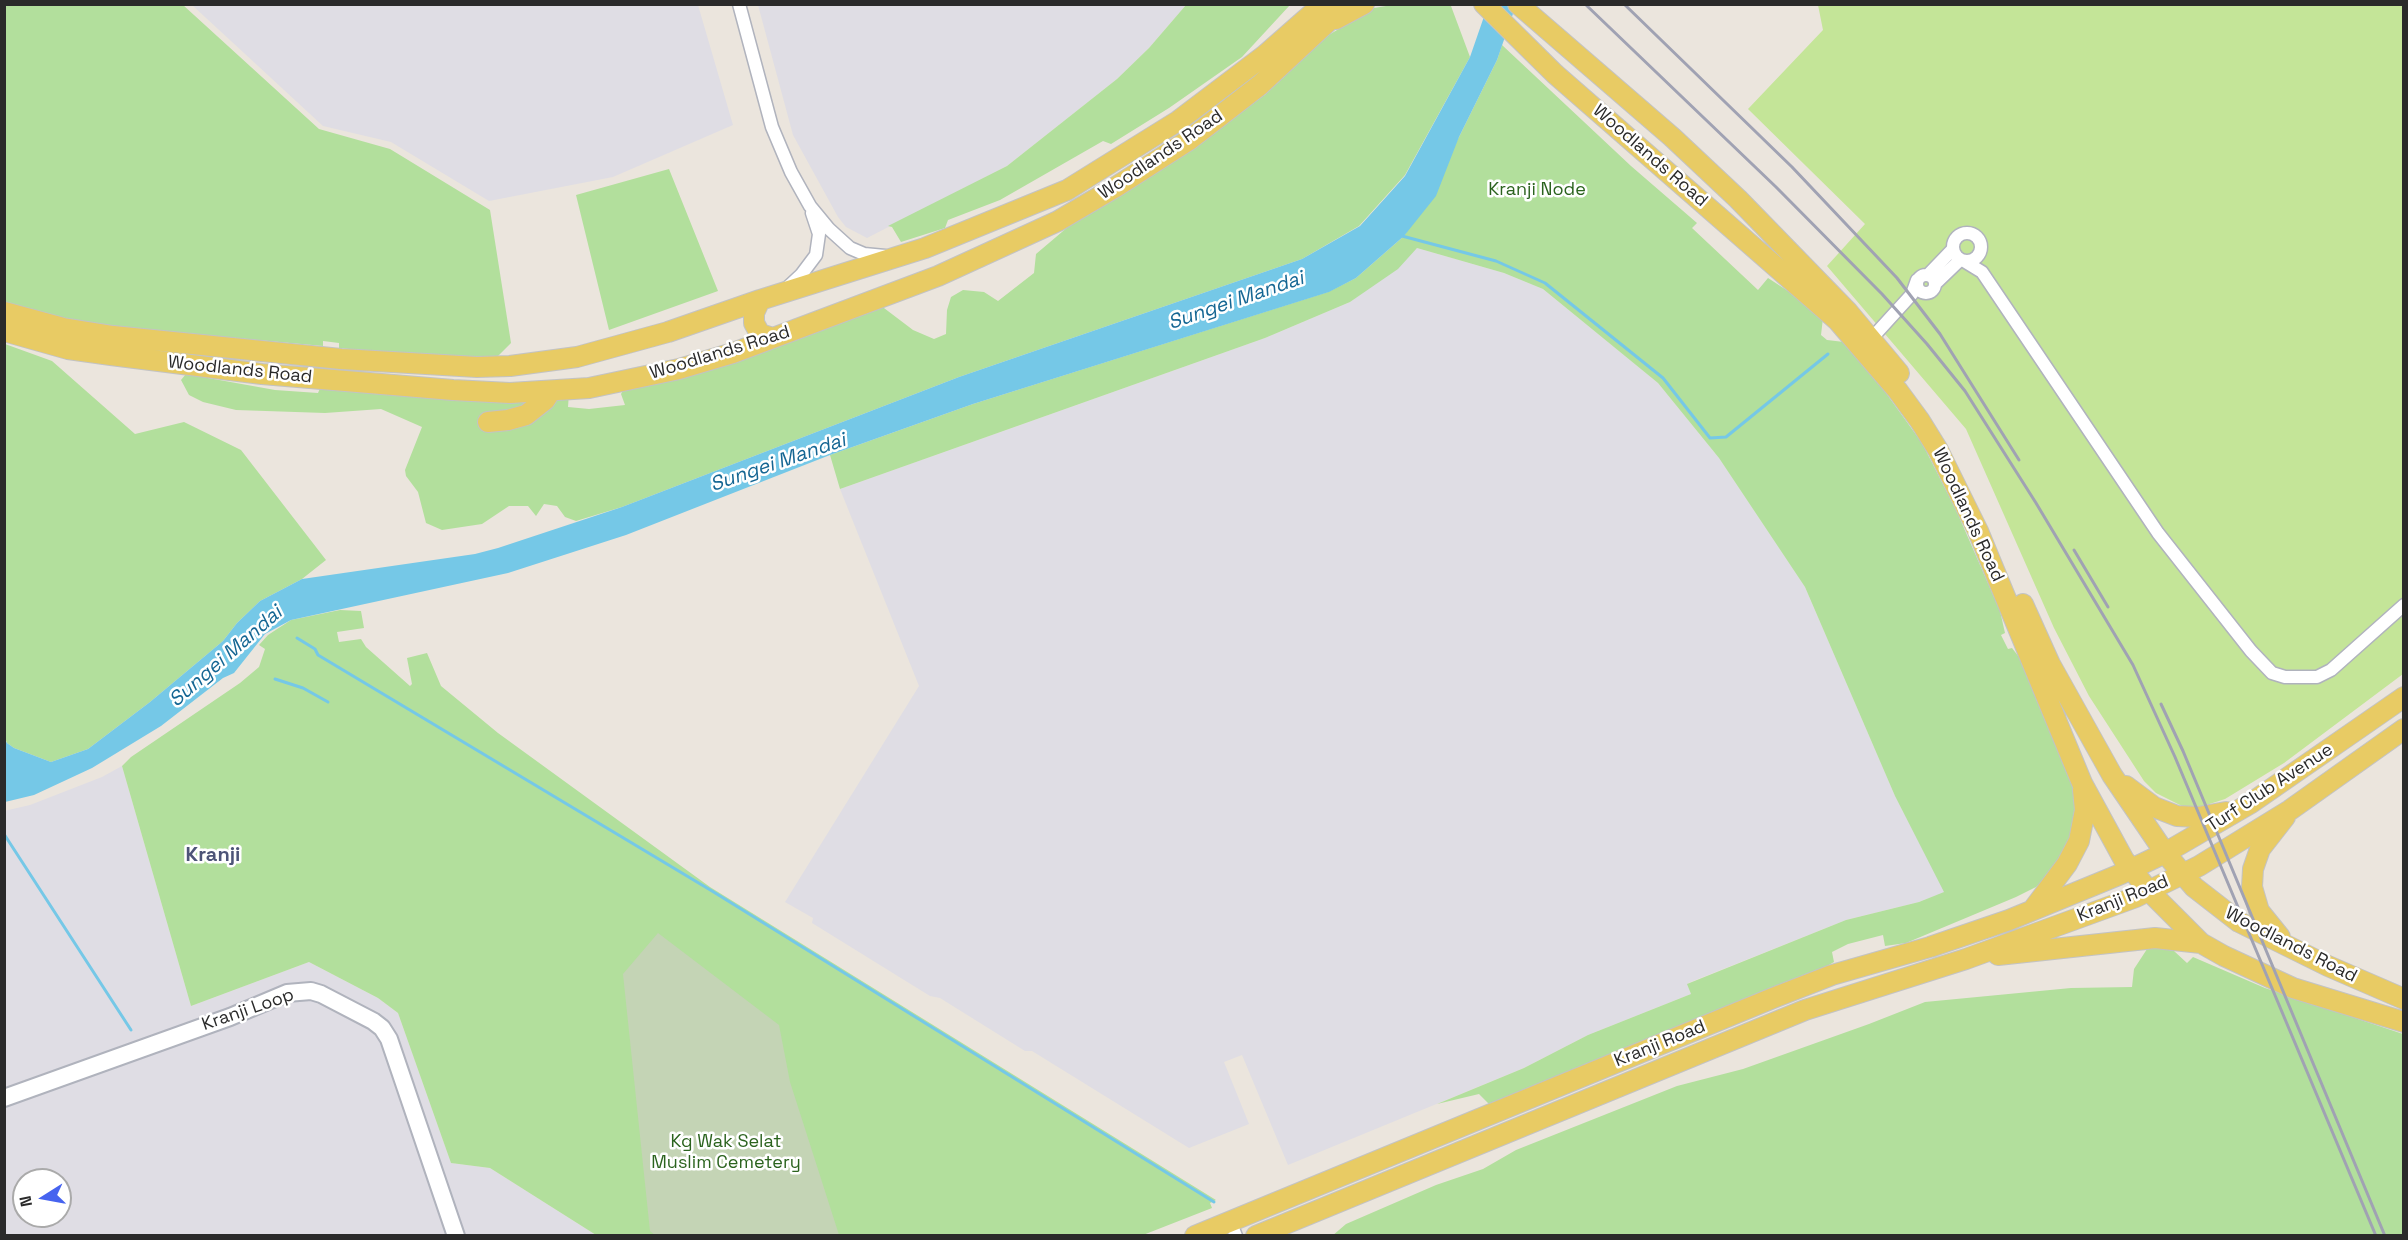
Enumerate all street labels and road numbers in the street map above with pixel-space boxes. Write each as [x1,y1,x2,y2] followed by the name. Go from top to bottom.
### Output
[1588,100,1712,212] street label: Woodlands Road
[1095,105,1227,205] street label: Woodlands Road
[648,321,792,385] street label: Woodlands Road
[167,352,313,388] street label: Woodlands Road
[1928,445,2008,585] street label: Woodlands Road
[2203,739,2337,837] street label: Turf Club Avenue
[2074,871,2172,927] street label: Kranji Road
[2221,902,2361,988] street label: Woodlands Road
[199,984,297,1036] street label: Kranji Loop
[1611,1016,1709,1072] street label: Kranji Road

